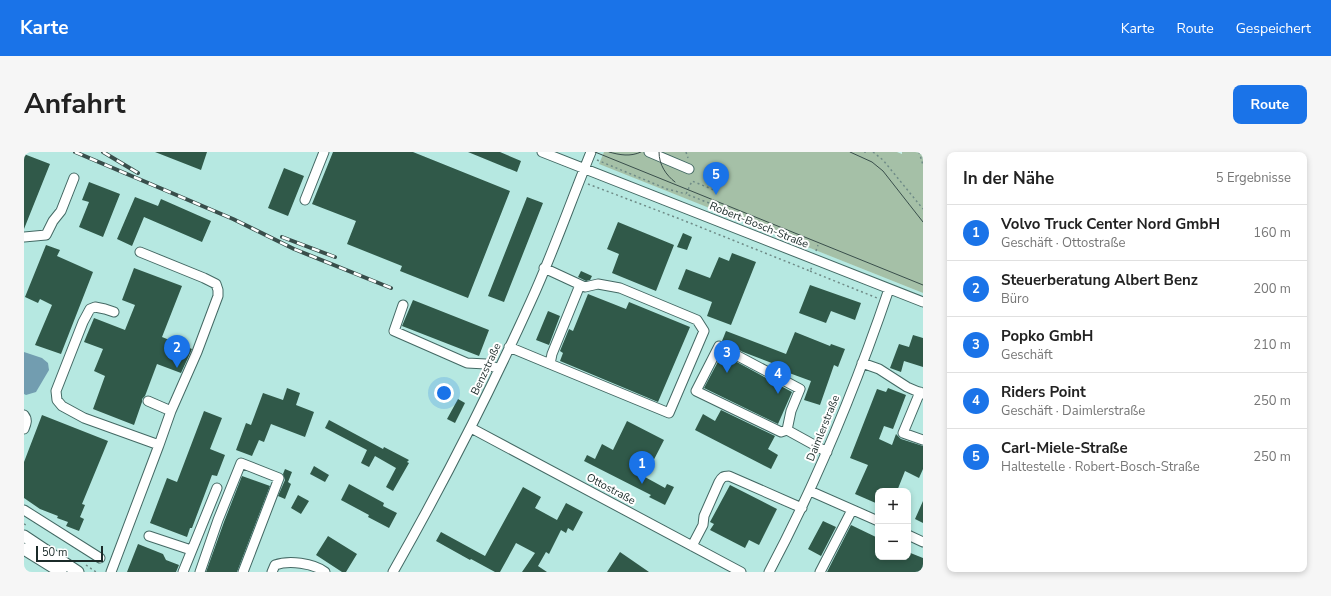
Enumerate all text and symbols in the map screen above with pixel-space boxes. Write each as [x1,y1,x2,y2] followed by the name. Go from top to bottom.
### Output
[20,15,69,41] text: Karte
[1121,19,1155,38] text: Karte
[1177,19,1214,38] text: Route
[1236,19,1311,38] text: Gespeichert
[24,85,125,123] text: Anfahrt
[1233,85,1307,124] button: Route
[703,162,729,195] pin: 5
[963,167,1054,190] text: In der Nähe
[1216,169,1291,187] text: 5 Ergebnisse
[707,198,811,252] street label: Robert-Bosch-Straße
[1001,214,1220,234] text: Volvo Truck Center Nord GmbH
[972,224,980,242] text: 1
[1253,224,1291,242] text: 160 m
[1001,234,1125,252] text: Geschäft · Ottostraße
[1001,270,1198,290] text: Steuerberatung Albert Benz
[972,280,980,298] text: 2
[1253,280,1291,298] text: 200 m
[1001,290,1029,308] text: Büro
[1001,326,1093,346] text: Popko GmbH
[164,335,190,368] pin: 2
[972,336,980,354] text: 3
[1253,336,1291,354] text: 210 m
[467,340,505,398] street label: Benzstraße
[714,340,740,373] pin: 3
[1001,346,1052,364] text: Geschäft
[765,361,791,394] pin: 4
[1001,382,1086,402] text: Riders Point
[434,383,454,403] your location
[803,392,843,463] street label: Daimlerstraße
[972,392,980,410] text: 4
[1253,392,1291,410] text: 250 m
[1001,402,1145,420] text: Geschäft · Daimlerstraße
[1001,438,1128,458] text: Carl-Miele-Straße
[972,448,980,466] text: 5
[1253,448,1291,466] text: 250 m
[629,451,655,484] pin: 1
[1001,458,1200,476] text: Haltestelle · Robert-Bosch-Straße
[584,470,638,508] street label: Ottostraße
[875,488,911,560] map controls
[875,488,911,524] button: +
[875,524,911,560] button: −
[36,544,103,563] scale bar
[42,545,67,560] text: 50 m

